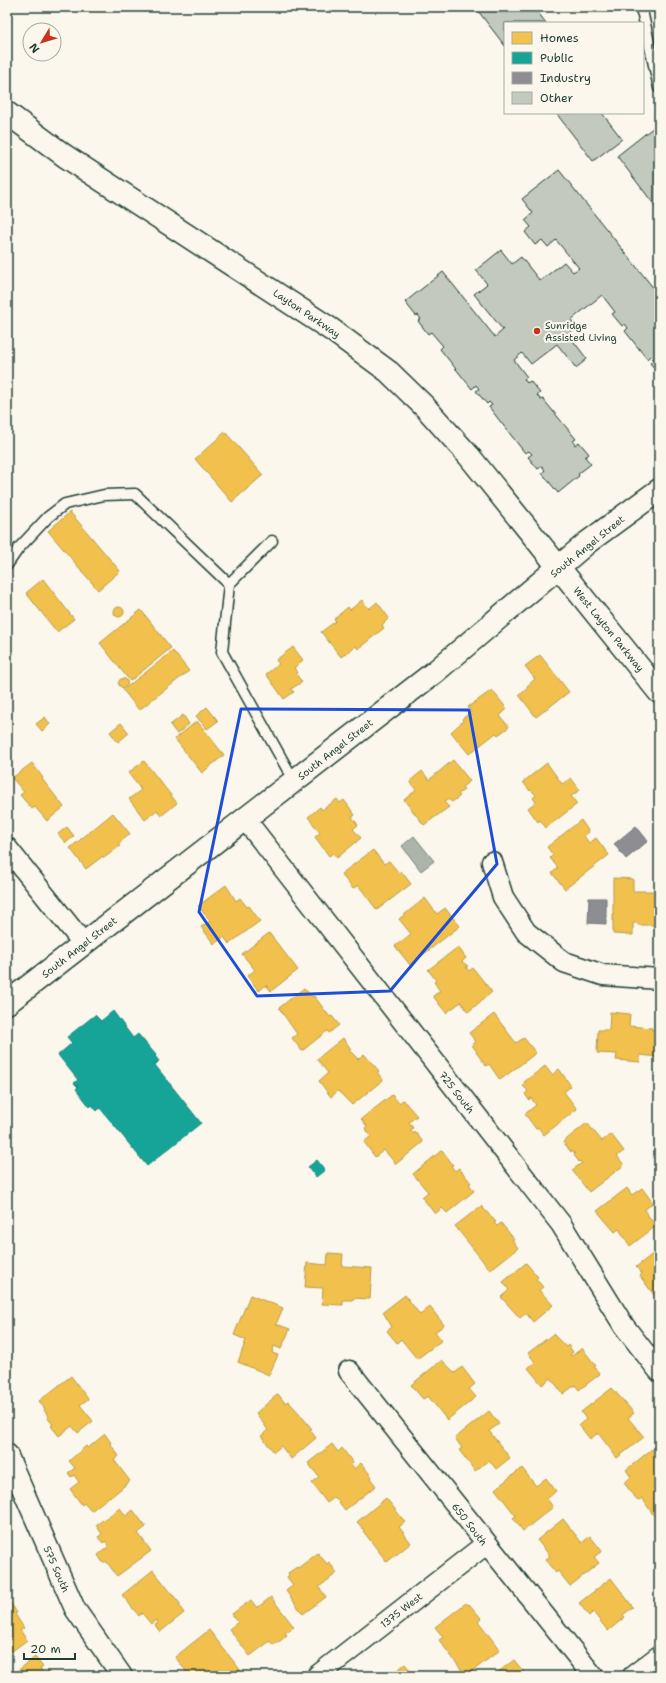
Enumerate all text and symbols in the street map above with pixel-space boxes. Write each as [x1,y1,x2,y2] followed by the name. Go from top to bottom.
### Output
[22,22,62,62] north arrow
[504,22,644,114] legend
[540,30,579,46] text: Homes
[26,40,43,56] text: N
[540,50,574,66] text: Public
[540,70,591,86] text: Industry
[540,90,574,106] text: Other
[271,286,343,341] street label: Layton Parkway
[545,319,617,344] place label: Sunridge Assisted Living
[532,326,542,336] marker: Sunridge Assisted Living
[548,512,627,580] street label: South Angel Street
[570,584,647,675] street label: West Layton Parkway
[295,716,375,783] street label: South Angel Street
[39,914,119,981] street label: South Angel Street
[436,1069,477,1116] street label: 725 South
[449,1500,490,1548] street label: 650 South
[41,1544,73,1594] street label: 575 South
[378,1590,425,1631] street label: 1375 West
[24,1635,75,1661] scale bar
[30,1641,61,1657] text: 20 m

